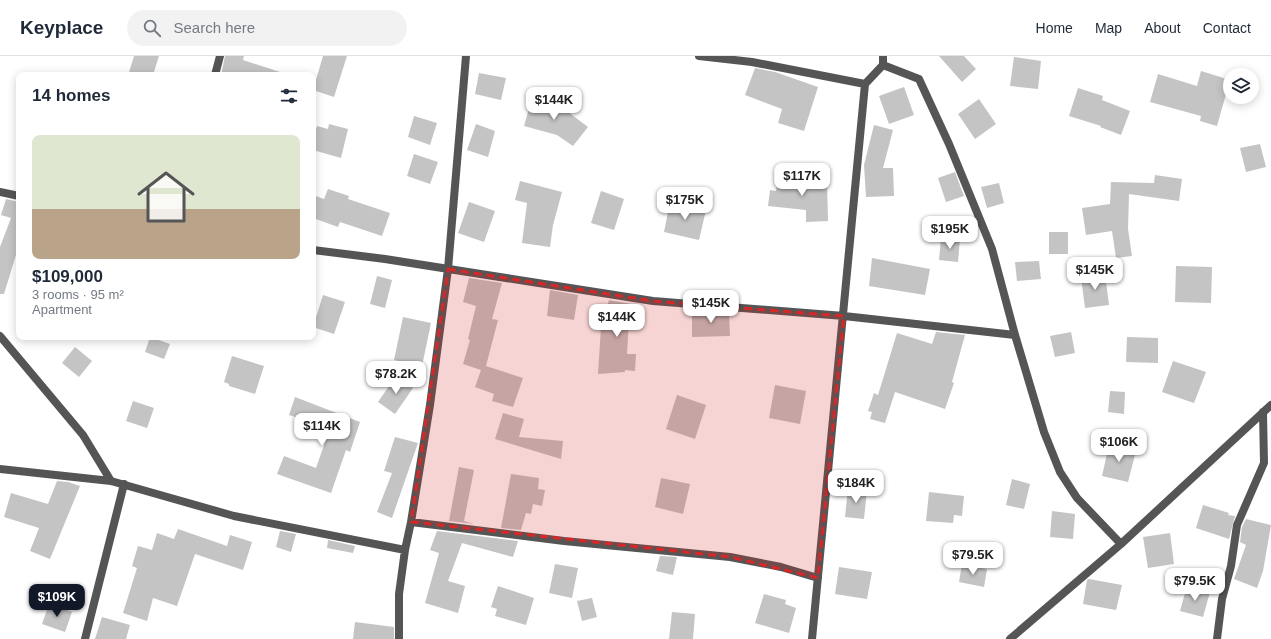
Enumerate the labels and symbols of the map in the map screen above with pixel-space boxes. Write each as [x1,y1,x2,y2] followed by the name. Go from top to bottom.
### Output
[526,87,582,121] pin: $144K
[774,163,830,197] pin: $117K
[657,187,713,221] pin: $175K
[922,216,978,250] pin: $195K
[1067,257,1123,291] pin: $145K
[683,290,739,324] pin: $145K
[589,304,645,338] pin: $144K
[363,361,429,395] pin: $78.2K
[294,413,350,447] pin: $114K
[1091,429,1147,463] pin: $106K
[828,470,884,504] pin: $184K
[940,542,1006,576] pin: $79.5K
[1162,568,1228,602] pin: $79.5K
[29,584,85,618] pin: $109K

